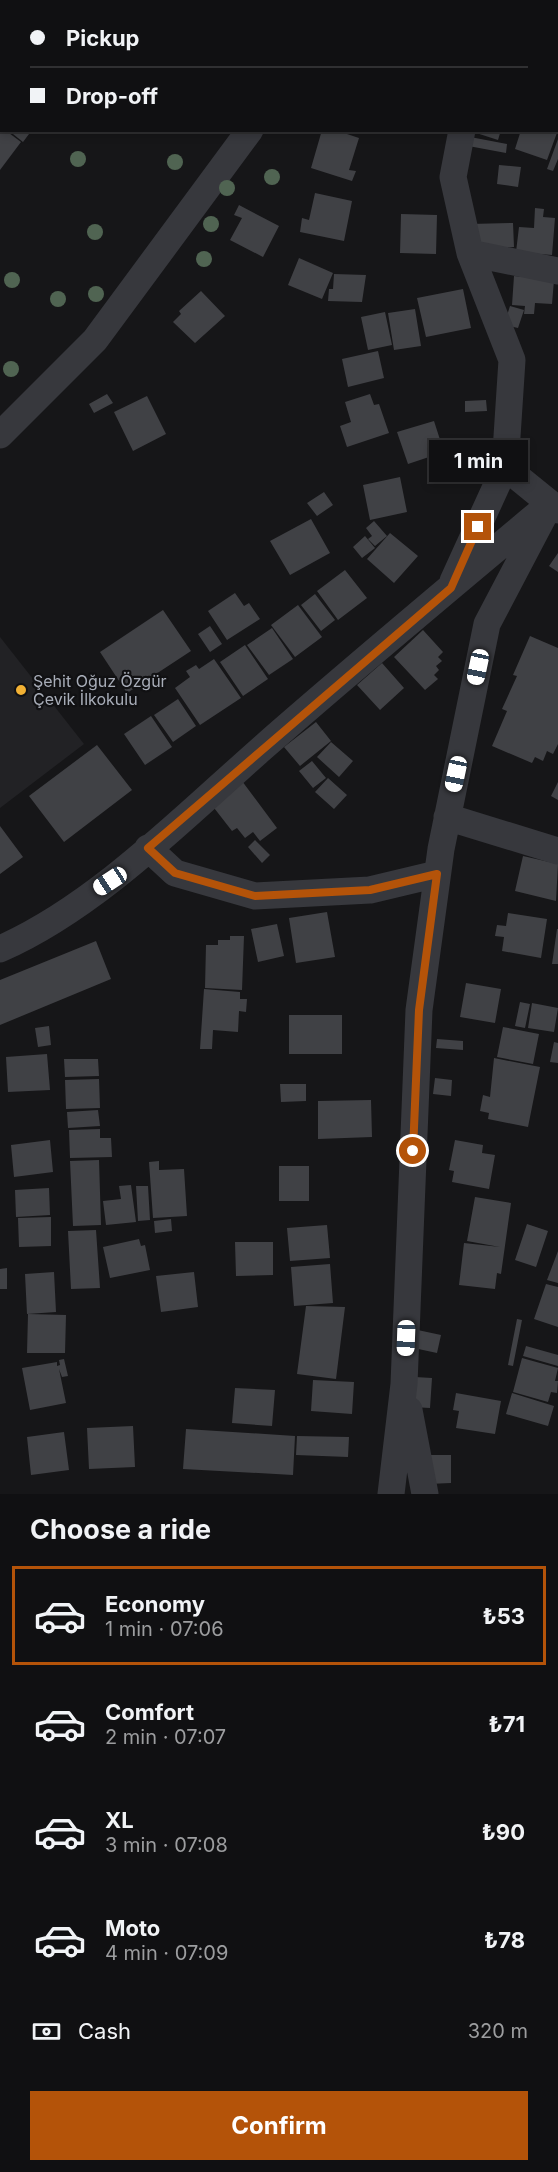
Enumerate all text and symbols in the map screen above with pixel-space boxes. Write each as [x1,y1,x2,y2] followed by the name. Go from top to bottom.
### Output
[66,25,140,51] text: Pickup
[66,83,158,109] text: Drop-off
[428,440,528,482] callout: 1 min
[454,449,503,473] text: 1 min
[464,513,491,540] route end
[465,648,491,686] car
[33,671,167,709] place label: Şehit Oğuz Özgür Çevik İlkokulu
[14,683,28,697] marker: Şehit Oğuz Özgür Çevik İlkokulu
[443,755,469,793] car
[90,864,130,898] car
[399,1137,426,1164] route start
[396,1320,416,1356] car
[30,1513,211,1546] text: Choose a ride
[33,1589,87,1643] icon: car
[105,1591,205,1617] text: Economy
[483,1603,525,1629] text: ₺53
[105,1617,224,1641] text: 1 min · 07:06
[33,1697,87,1751] icon: car
[105,1699,194,1725] text: Comfort
[489,1711,525,1737] text: ₺71
[105,1725,226,1749] text: 2 min · 07:07
[33,1805,87,1859] icon: car
[105,1807,134,1833] text: XL
[482,1819,525,1845] text: ₺90
[105,1833,228,1857] text: 3 min · 07:08
[33,1913,87,1967] icon: car
[105,1915,160,1941] text: Moto
[484,1927,525,1953] text: ₺78
[105,1941,228,1965] text: 4 min · 07:09
[30,2015,63,2048] icon: cash
[78,2018,131,2044] text: Cash
[468,2019,528,2043] text: 320 m
[30,2091,528,2160] button: Confirm

